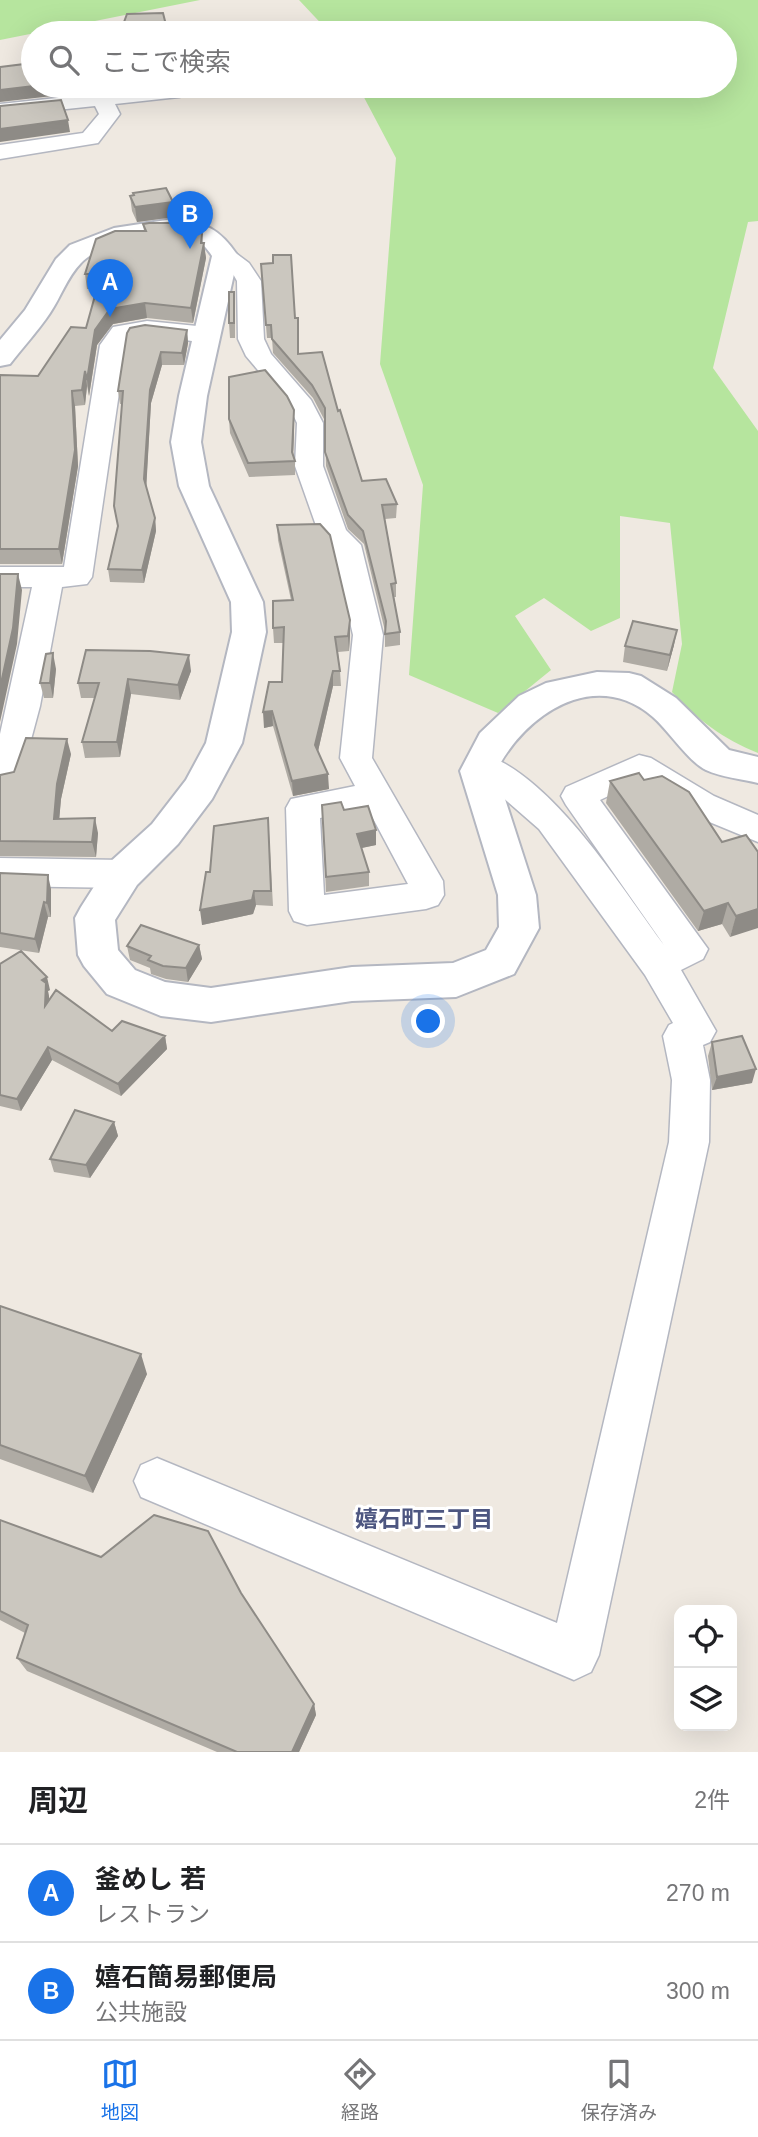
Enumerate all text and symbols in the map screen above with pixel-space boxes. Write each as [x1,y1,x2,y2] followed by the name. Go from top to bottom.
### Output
[21,21,737,98] search box
[45,41,83,79] icon: search
[101,47,231,77] text: ここで検索
[167,191,213,249] pin: B
[87,259,133,317] pin: A
[411,1004,445,1038] your location
[355,1506,493,1532] district label: 嬉石町三丁目
[674,1605,737,1731] map controls
[674,1605,737,1668] button: locate
[674,1668,737,1731] button: layers
[28,1784,88,1817] text: 周辺
[694,1787,730,1813] text: 2件
[95,1864,206,1894] text: 釜めし 若
[43,1880,59,1906] text: A
[666,1880,730,1906] text: 270 m
[95,1901,210,1927] text: レストラン
[95,1962,277,1992] text: 嬉石簡易郵便局
[43,1978,59,2004] text: B
[666,1978,730,2004] text: 300 m
[95,1999,187,2025] text: 公共施設
[101,2055,139,2124] tab: 地図
[341,2055,379,2124] tab: 経路
[581,2055,657,2124] tab: 保存済み

